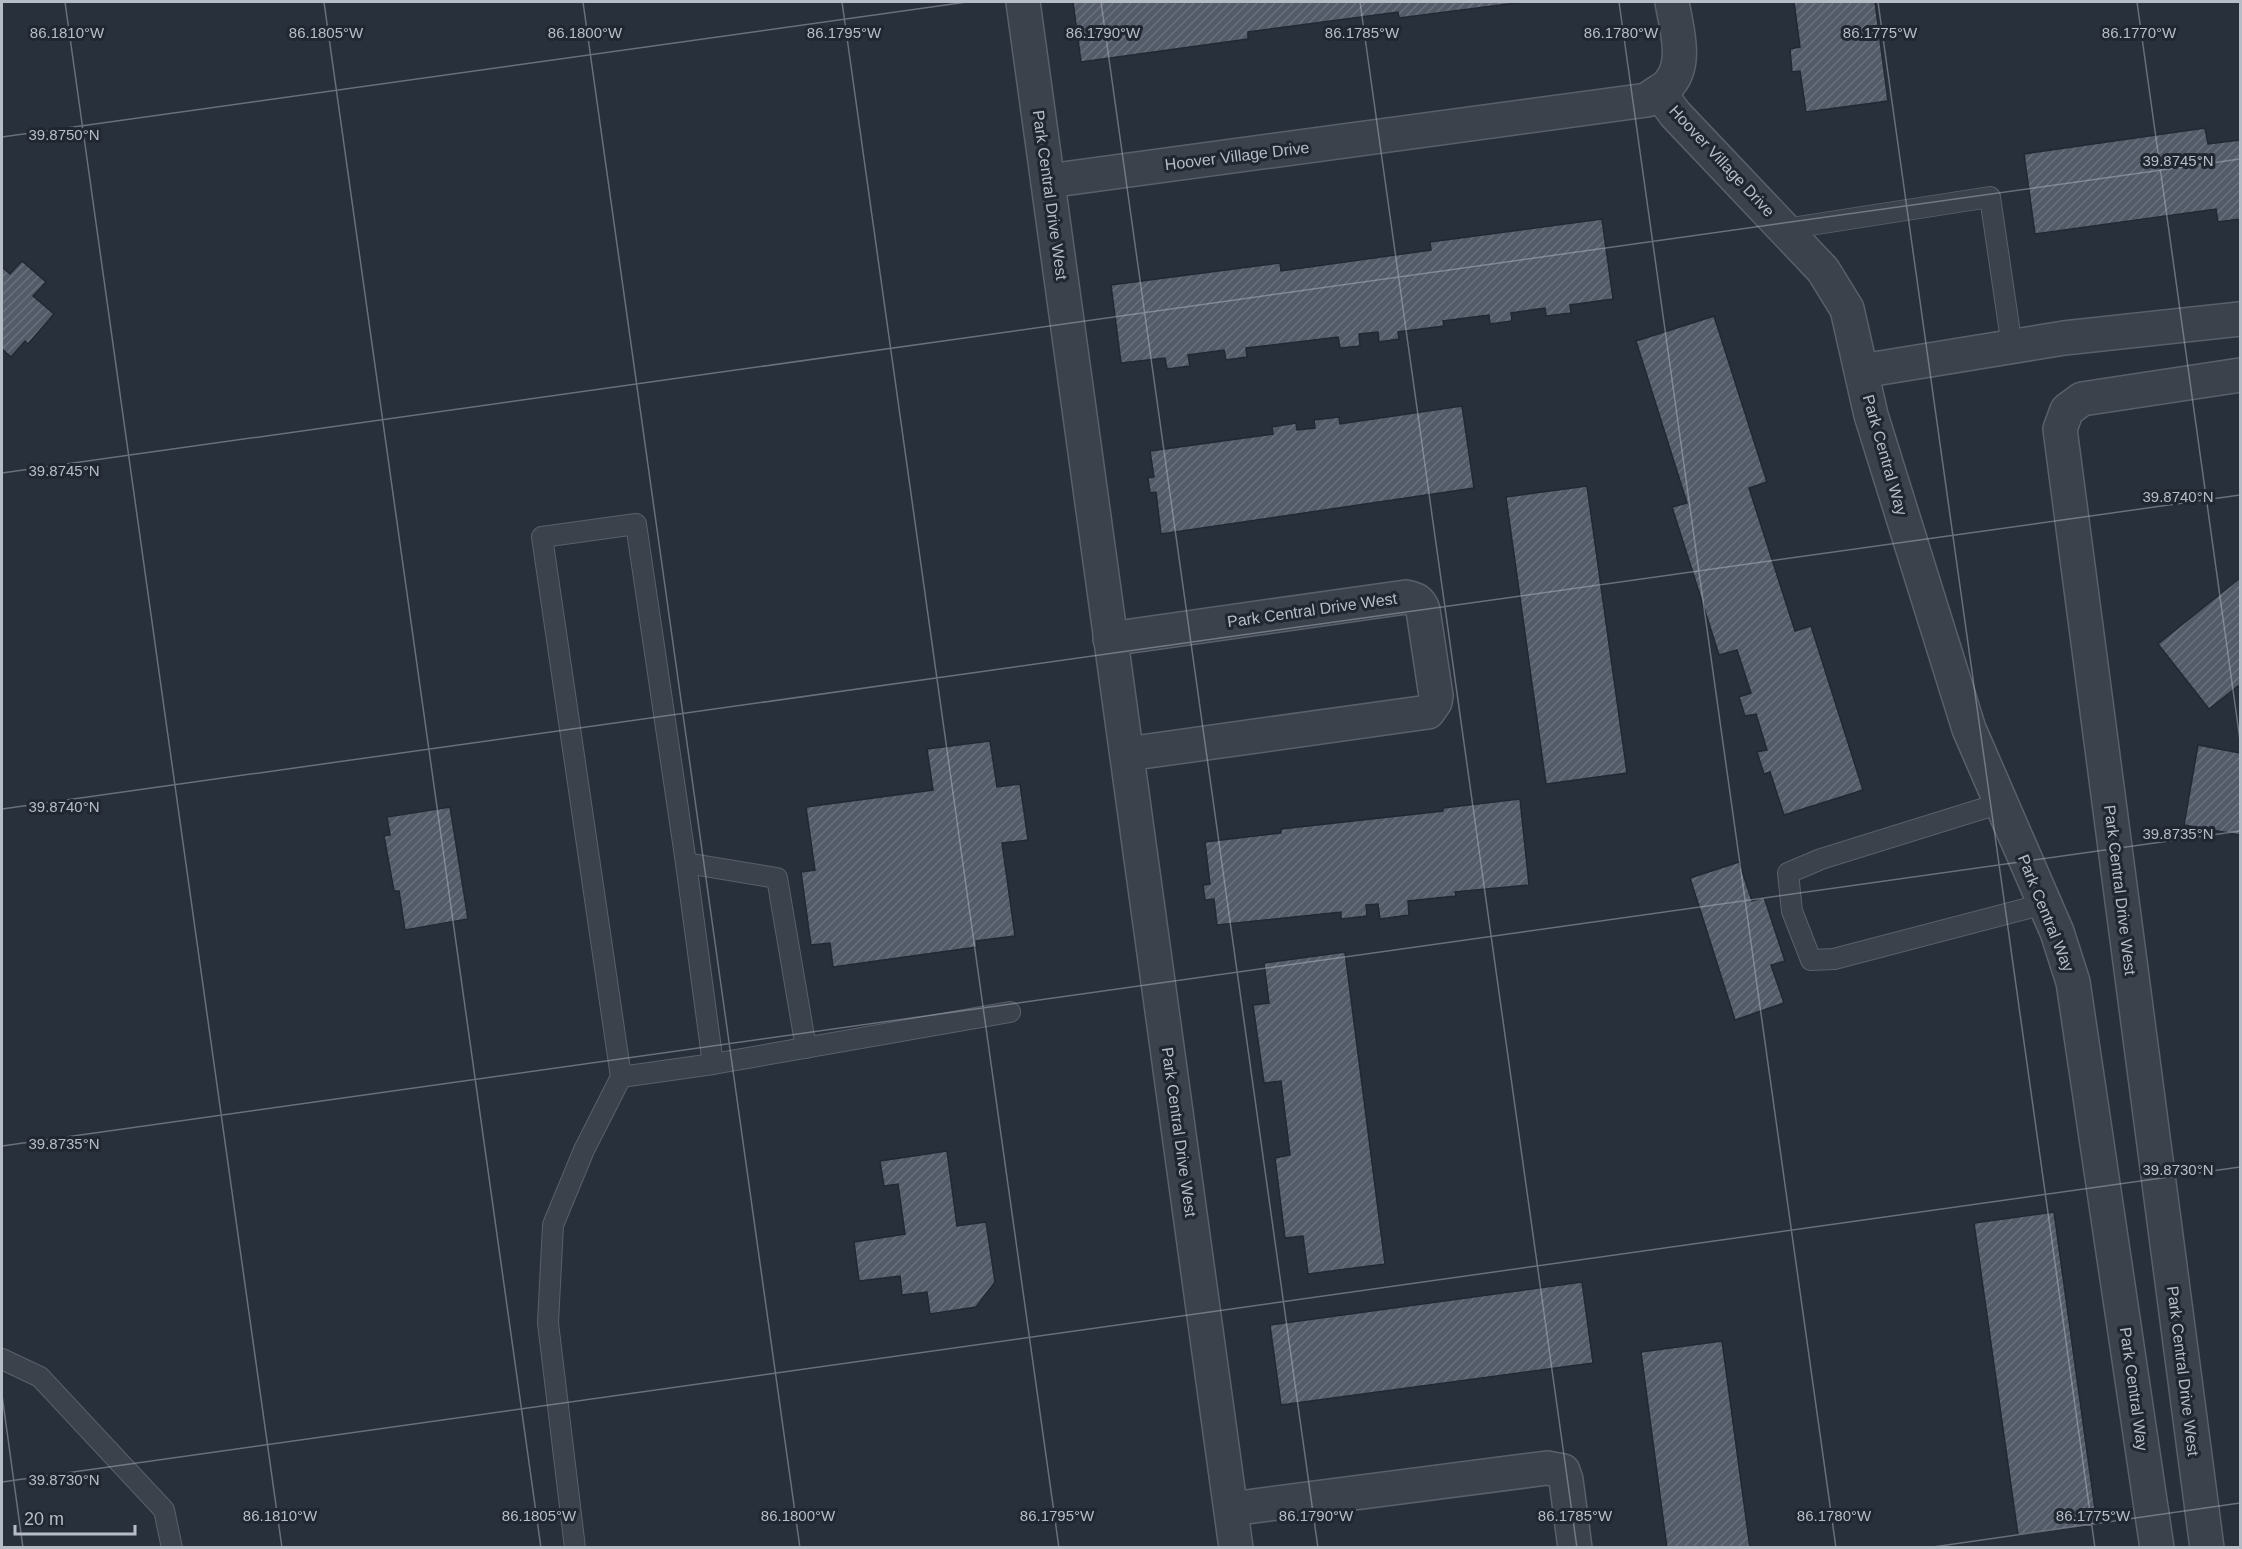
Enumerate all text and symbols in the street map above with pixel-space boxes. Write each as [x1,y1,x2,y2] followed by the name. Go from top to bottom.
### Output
[30,24,105,41] text: 86.1810°W
[289,24,364,41] text: 86.1805°W
[548,24,623,41] text: 86.1800°W
[807,24,882,41] text: 86.1795°W
[1066,24,1141,41] text: 86.1790°W
[1325,24,1400,41] text: 86.1785°W
[1584,24,1659,41] text: 86.1780°W
[1843,24,1918,41] text: 86.1775°W
[2102,24,2177,41] text: 86.1770°W
[1666,102,1778,220] street label: Hoover Village Drive
[1030,109,1070,282] street label: Park Central Drive West
[28,126,100,143] text: 39.8750°N
[1164,139,1310,173] street label: Hoover Village Drive
[2142,152,2214,169] text: 39.8745°N
[1860,393,1910,517] street label: Park Central Way
[28,462,100,479] text: 39.8745°N
[2142,488,2214,505] text: 39.8740°N
[1226,590,1399,630] street label: Park Central Drive West
[28,798,100,815] text: 39.8740°N
[2101,804,2139,977] street label: Park Central Drive West
[2142,825,2214,842] text: 39.8735°N
[2015,852,2077,974] street label: Park Central Way
[1159,1046,1199,1219] street label: Park Central Drive West
[28,1135,100,1152] text: 39.8735°N
[2142,1161,2214,1178] text: 39.8730°N
[2164,1285,2202,1458] street label: Park Central Drive West
[2117,1326,2151,1452] street label: Park Central Way
[28,1471,100,1488] text: 39.8730°N
[15,1498,135,1536] scale bar
[243,1507,318,1524] text: 86.1810°W
[502,1507,577,1524] text: 86.1805°W
[761,1507,836,1524] text: 86.1800°W
[1020,1507,1095,1524] text: 86.1795°W
[1279,1507,1354,1524] text: 86.1790°W
[1538,1507,1613,1524] text: 86.1785°W
[1797,1507,1872,1524] text: 86.1780°W
[2056,1507,2131,1524] text: 86.1775°W
[24,1509,64,1529] text: 20 m

